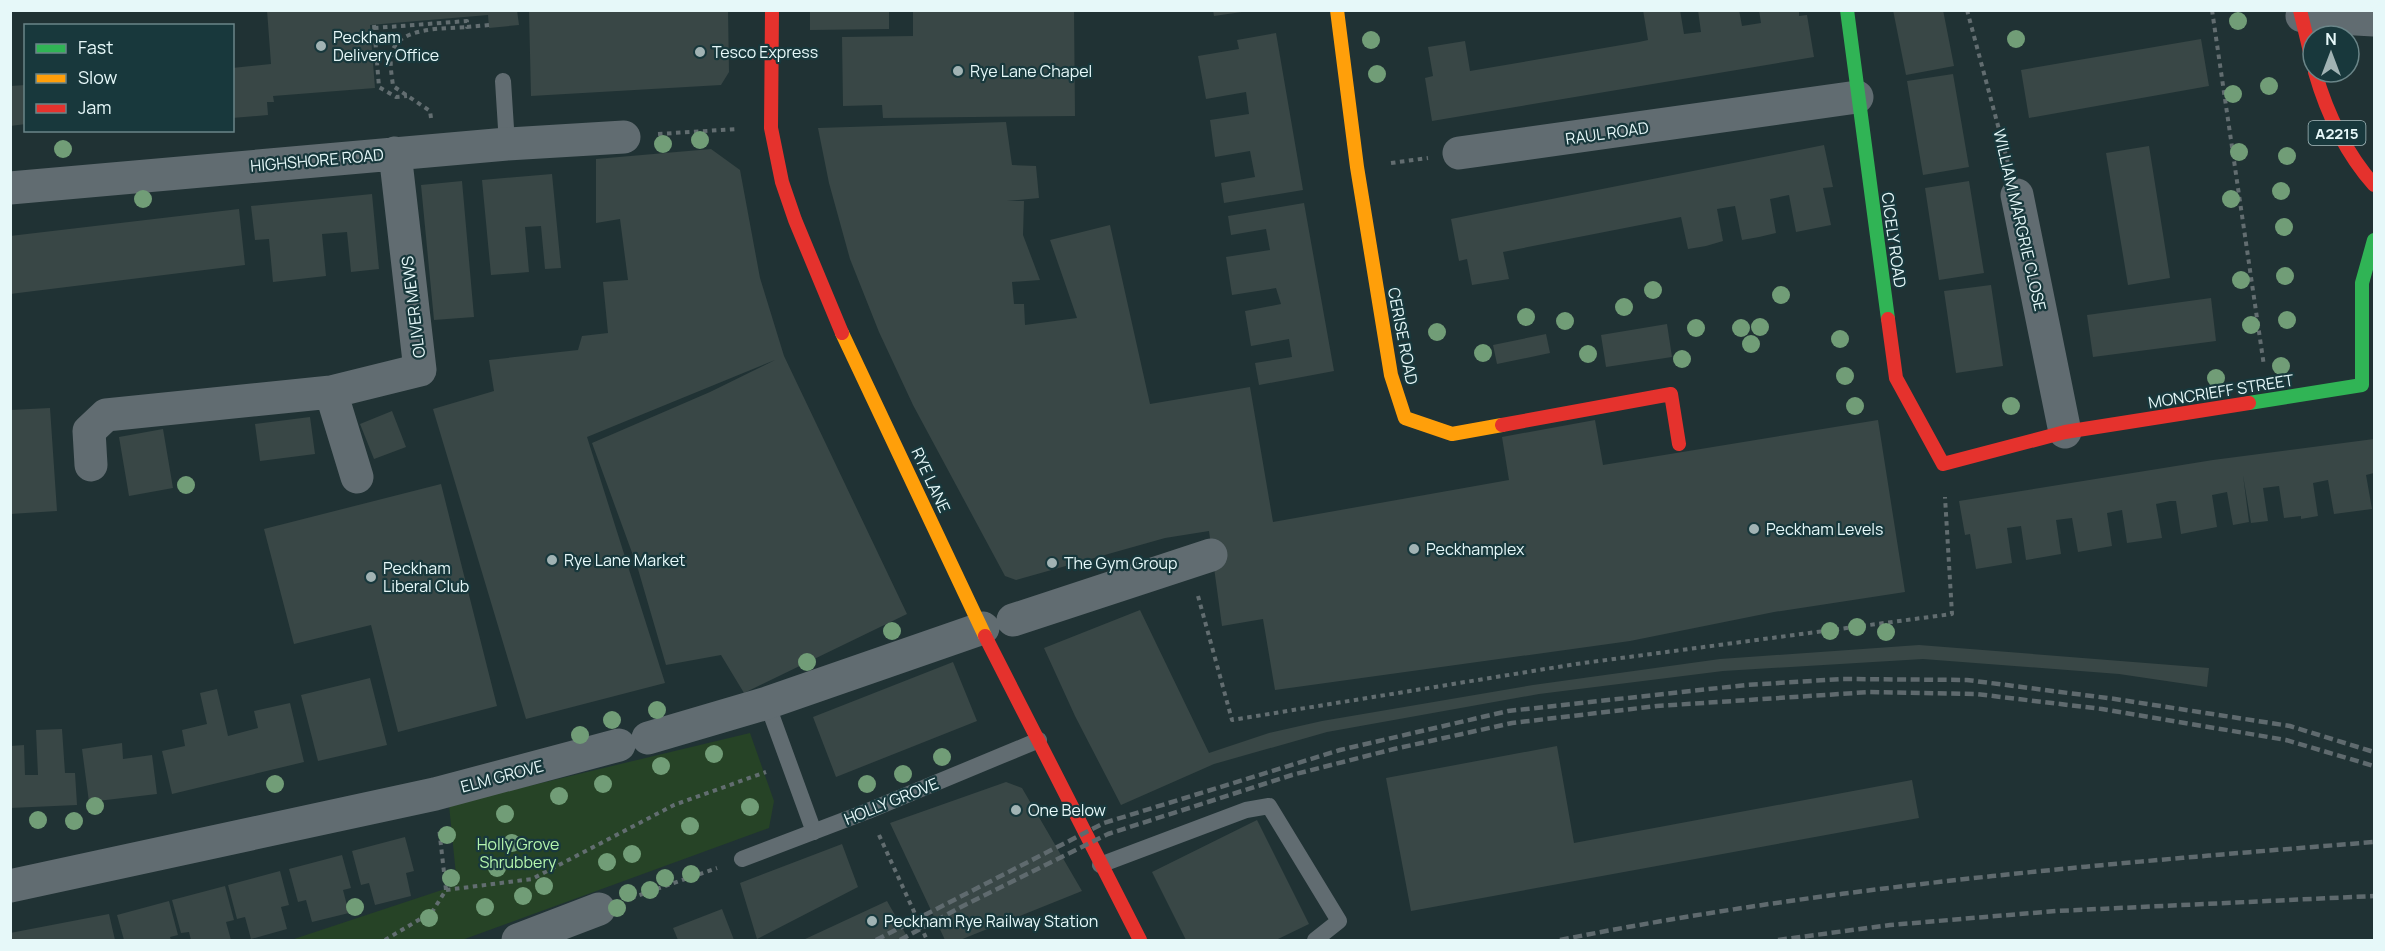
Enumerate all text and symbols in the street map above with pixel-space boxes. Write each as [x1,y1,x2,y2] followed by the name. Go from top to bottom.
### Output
[24,24,234,132] legend
[2301,24,2361,84] north arrow
[333,26,439,66] place label: Peckham Delivery Office
[2325,28,2337,50] text: N
[78,35,113,59] text: Fast
[314,39,328,53] marker: Peckham Delivery Office
[712,41,818,63] place label: Tesco Express
[693,45,707,59] marker: Tesco Express
[970,60,1092,82] place label: Rye Lane Chapel
[951,64,965,78] marker: Rye Lane Chapel
[78,65,118,89] text: Slow
[78,95,112,119] text: Jam
[1564,116,1650,150] street label: RAUL ROAD
[2308,121,2366,145] road number: A2215
[1988,127,2052,313] street label: WILLIAM MARGRIE CLOSE
[249,143,385,177] street label: HIGHSHORE ROAD
[1876,191,1912,289] street label: CICELY ROAD
[396,255,430,359] street label: OLIVER MEWS
[1383,285,1423,387] street label: CERISE ROAD
[2147,369,2296,413] street label: MONCRIEFF STREET
[906,444,956,516] street label: RYE LANE
[1766,518,1883,540] place label: Peckham Levels
[1747,522,1761,536] marker: Peckham Levels
[1426,538,1525,560] place label: Peckhamplex
[1407,542,1421,556] marker: Peckhamplex
[564,549,685,571] place label: Rye Lane Market
[1064,552,1177,574] place label: The Gym Group
[545,553,559,567] marker: Rye Lane Market
[1045,556,1059,570] marker: The Gym Group
[383,557,469,597] place label: Peckham Liberal Club
[364,570,378,584] marker: Peckham Liberal Club
[458,754,546,798] street label: ELM GROVE
[841,772,941,830] street label: HOLLY GROVE
[1028,799,1106,821] place label: One Below
[1009,803,1023,817] marker: One Below
[477,833,559,873] park label: Holly Grove Shrubbery
[884,910,1098,932] place label: Peckham Rye Railway Station
[865,914,879,928] marker: Peckham Rye Railway Station

